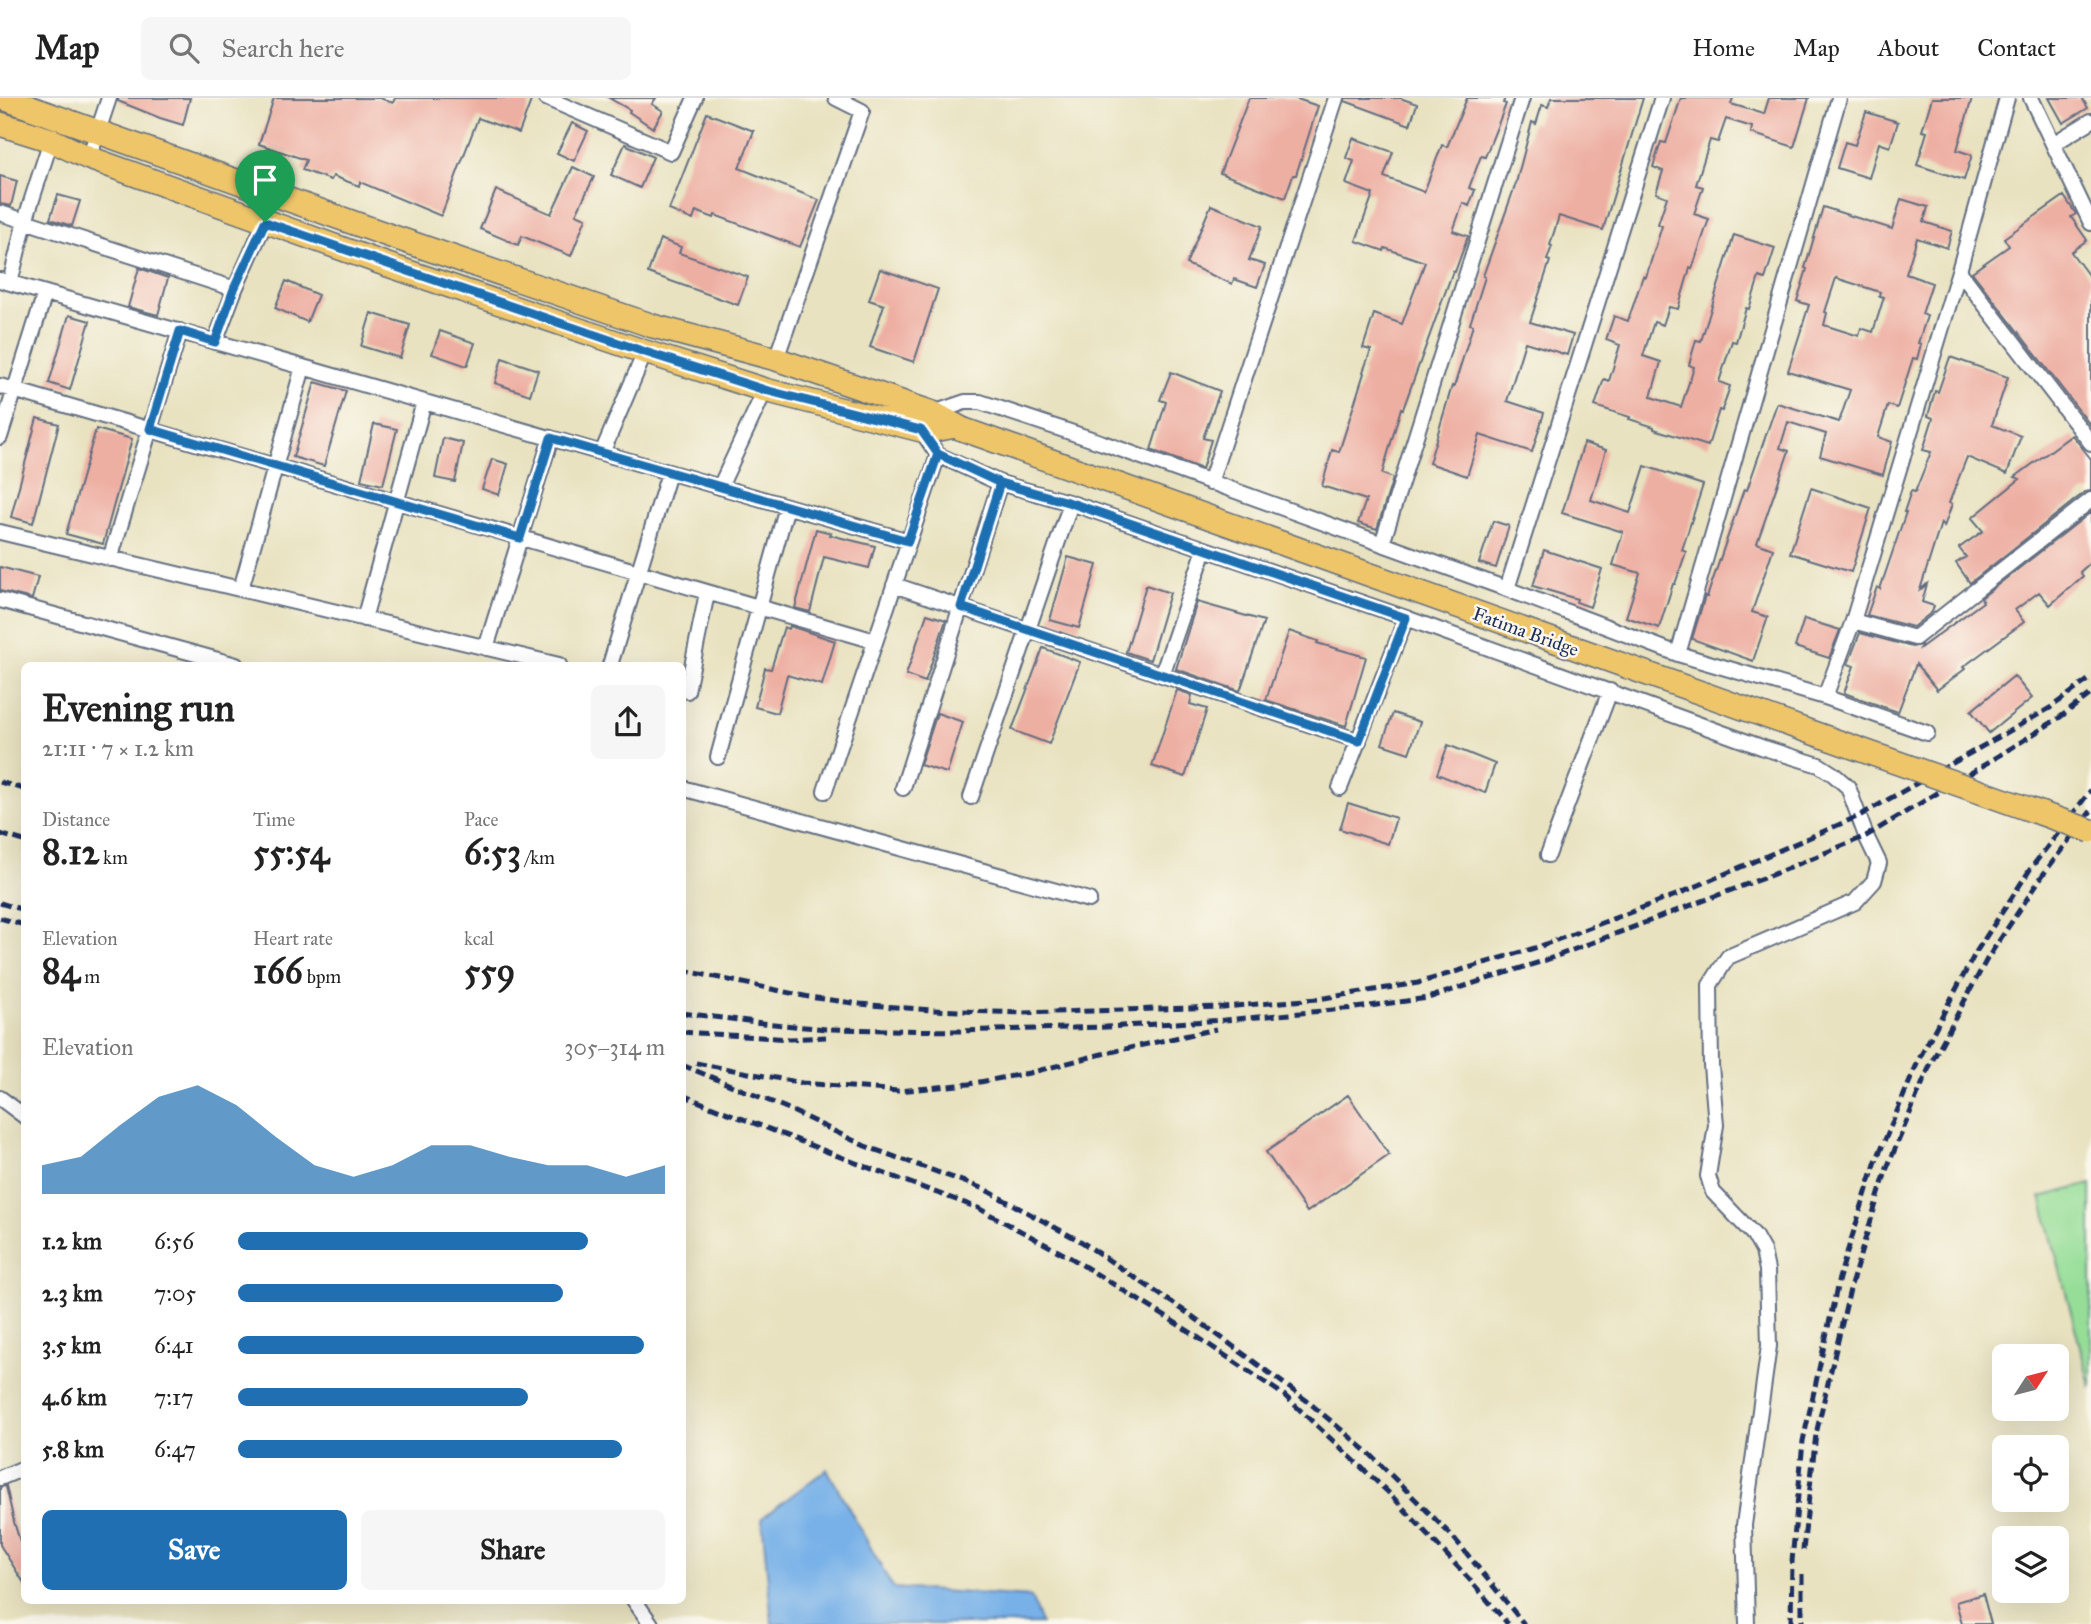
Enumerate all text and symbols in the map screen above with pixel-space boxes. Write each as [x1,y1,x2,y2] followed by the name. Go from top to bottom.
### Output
[141,17,631,80] search box
[35,28,99,68] text: Map
[165,29,203,67] icon: search
[221,32,345,64] text: Search here
[1692,33,1755,63] text: Home
[1793,33,1840,63] text: Map
[1878,33,1939,63] text: About
[1977,33,2056,63] text: Contact
[235,150,295,222] pin
[246,161,284,199] icon: arrive
[1469,602,1582,662] street label: Fatima Bridge
[42,685,235,731] text: Evening run
[591,685,665,759] button: share
[42,734,194,762] text: 21:11 · 7 × 1.2 km
[42,808,110,831] text: Distance
[253,808,295,831] text: Time
[464,808,498,831] text: Pace
[42,831,99,874] text: 8.12
[253,831,329,874] text: 55:54
[464,831,521,874] text: 6:53
[99,846,128,869] text: km
[521,846,555,869] text: /km
[42,927,117,950] text: Elevation
[253,927,333,950] text: Heart rate
[464,927,494,950] text: kcal
[42,950,80,993] text: 84
[253,950,303,993] text: 166
[464,950,515,993] text: 559
[80,965,100,988] text: m
[303,965,341,988] text: bpm
[42,1033,133,1061] text: Elevation
[564,1033,665,1061] text: 305–314 m
[42,1227,102,1255] text: 1.2 km
[154,1227,194,1255] text: 6:56
[42,1279,103,1307] text: 2.3 km
[154,1279,196,1307] text: 7:05
[42,1331,101,1359] text: 3.5 km
[154,1331,194,1359] text: 6:41
[1992,1344,2068,1421] north arrow
[1992,1344,2069,1603] map controls
[42,1383,107,1411] text: 4.6 km
[154,1383,193,1411] text: 7:17
[42,1435,104,1463] text: 5.8 km
[154,1435,196,1463] text: 6:47
[1992,1435,2069,1512] button: locate
[42,1510,347,1590] button: Save
[361,1510,665,1590] button: Share
[1992,1526,2069,1603] button: layers

